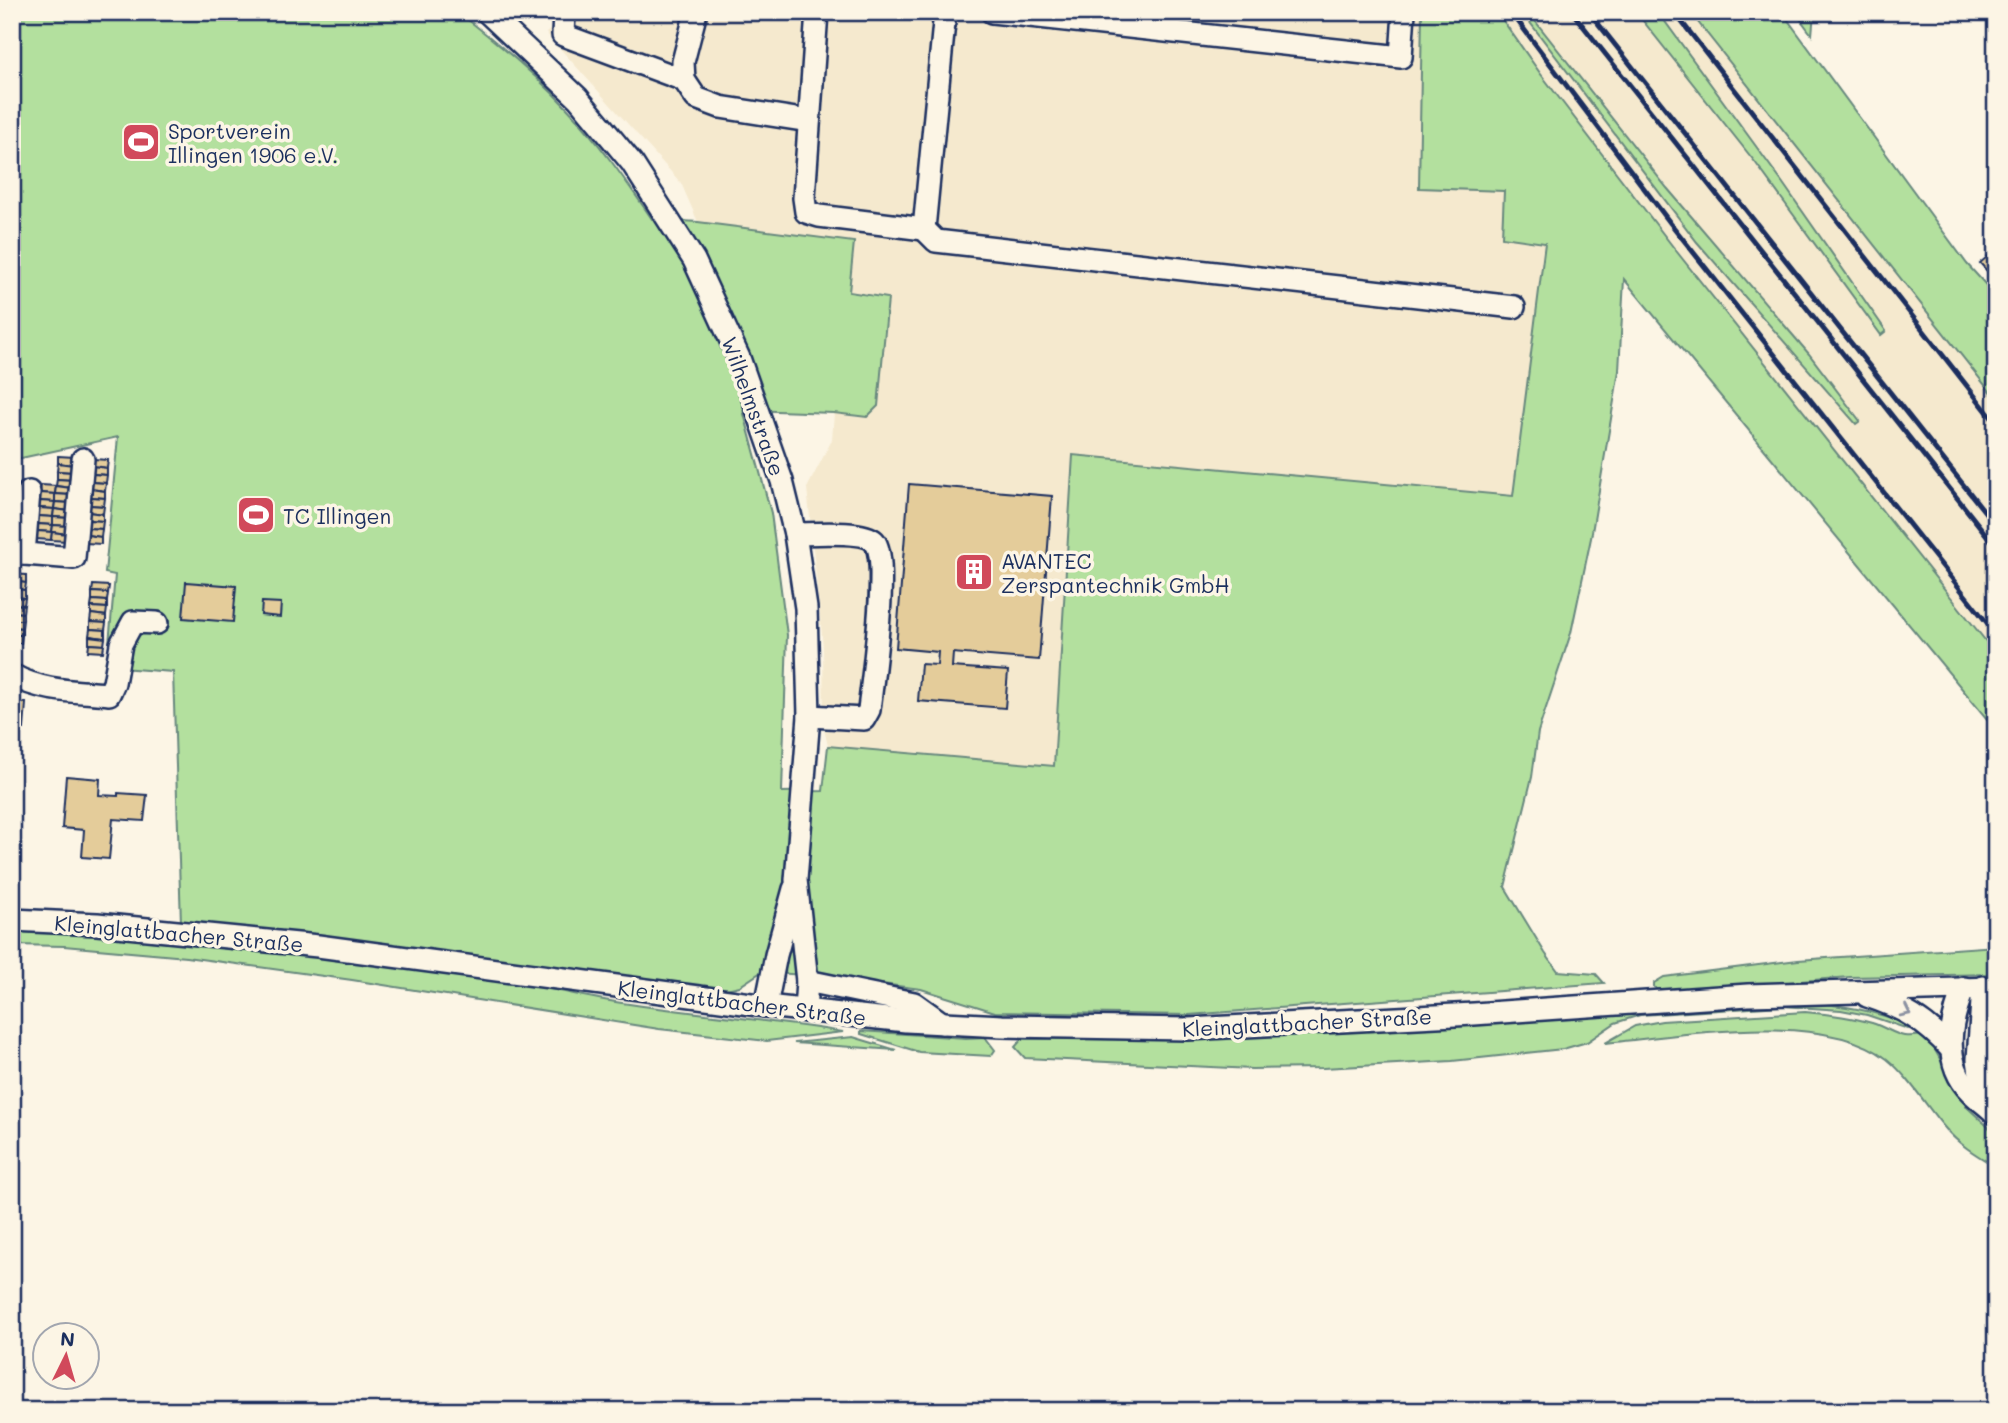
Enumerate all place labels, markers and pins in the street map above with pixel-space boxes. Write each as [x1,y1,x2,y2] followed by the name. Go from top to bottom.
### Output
[168,117,338,168] place label: Sportverein Illingen 1906 e.V.
[120,121,162,163] sports icon: Sportverein Illingen 1906 e.V.
[235,494,277,536] sports icon: TC Illingen
[283,502,391,529] place label: TC Illingen
[1001,547,1230,598] place label: AVANTEC Zerspantechnik GmbH
[953,551,995,593] building icon: AVANTEC Zerspantechnik GmbH

